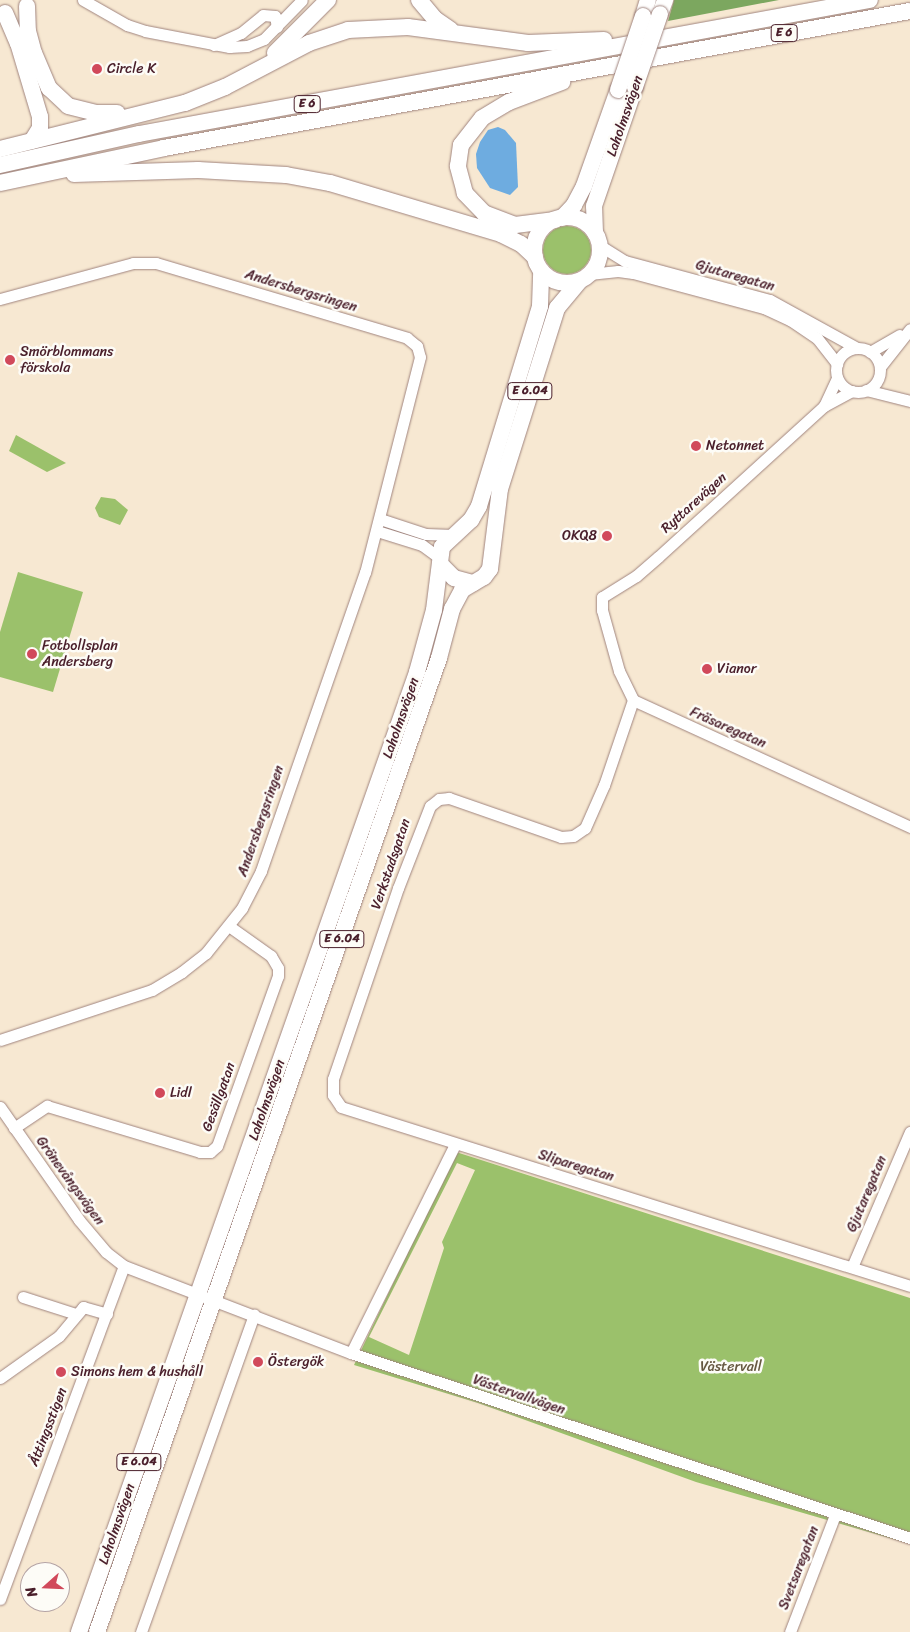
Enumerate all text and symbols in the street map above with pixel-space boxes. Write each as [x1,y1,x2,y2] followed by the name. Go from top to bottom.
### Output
[770,23,798,42] road number: E 6
[107,61,156,77] place label: Circle K
[91,63,103,75] marker: Circle K
[603,73,647,159] street label: Laholmsvägen
[293,95,321,114] road number: E 6
[694,257,776,295] street label: Gjutaregatan
[243,266,359,316] street label: Andersbergsringen
[20,344,113,377] place label: Smörblommans förskola
[4,354,16,366] marker: Smörblommans förskola
[506,382,554,401] road number: E 6.04
[706,438,764,454] place label: Netonnet
[690,440,702,452] marker: Netonnet
[658,469,730,537] street label: Ryttarevägen
[562,528,597,544] place label: OKQ8
[601,530,613,542] marker: OKQ8
[42,638,118,670] place label: Fotbollsplan Andersberg
[26,648,38,660] marker: Fotbollsplan Andersberg
[717,661,756,677] place label: Vianor
[701,663,713,675] marker: Vianor
[379,675,423,761] street label: Laholmsvägen
[687,704,769,752] street label: Fräsaregatan
[234,763,288,879] street label: Andersbergsringen
[368,817,414,911] street label: Verkstadsgatan
[318,930,366,949] road number: E 6.04
[245,1057,289,1143] street label: Laholmsvägen
[199,1060,239,1134] street label: Gesällgatan
[170,1085,192,1101] place label: Lidl
[154,1087,166,1099] marker: Lidl
[32,1133,108,1229] street label: Grönevångsvägen
[536,1147,616,1185] street label: Sliparegatan
[843,1153,891,1235] street label: Gjutaregatan
[268,1354,324,1370] place label: Östergök
[252,1356,264,1368] marker: Östergök
[700,1359,762,1375] park label: Västervall
[71,1364,204,1380] place label: Simons hem & hushåll
[55,1366,67,1378] marker: Simons hem & hushåll
[471,1371,567,1419] street label: Västervallvägen
[25,1385,71,1469] street label: Åttingsstigen
[115,1452,163,1471] road number: E 6.04
[95,1481,139,1567] street label: Laholmsvägen
[775,1524,823,1612] street label: Svetsaregatan
[20,1562,70,1612] north arrow
[18,1583,45,1601] text: N

